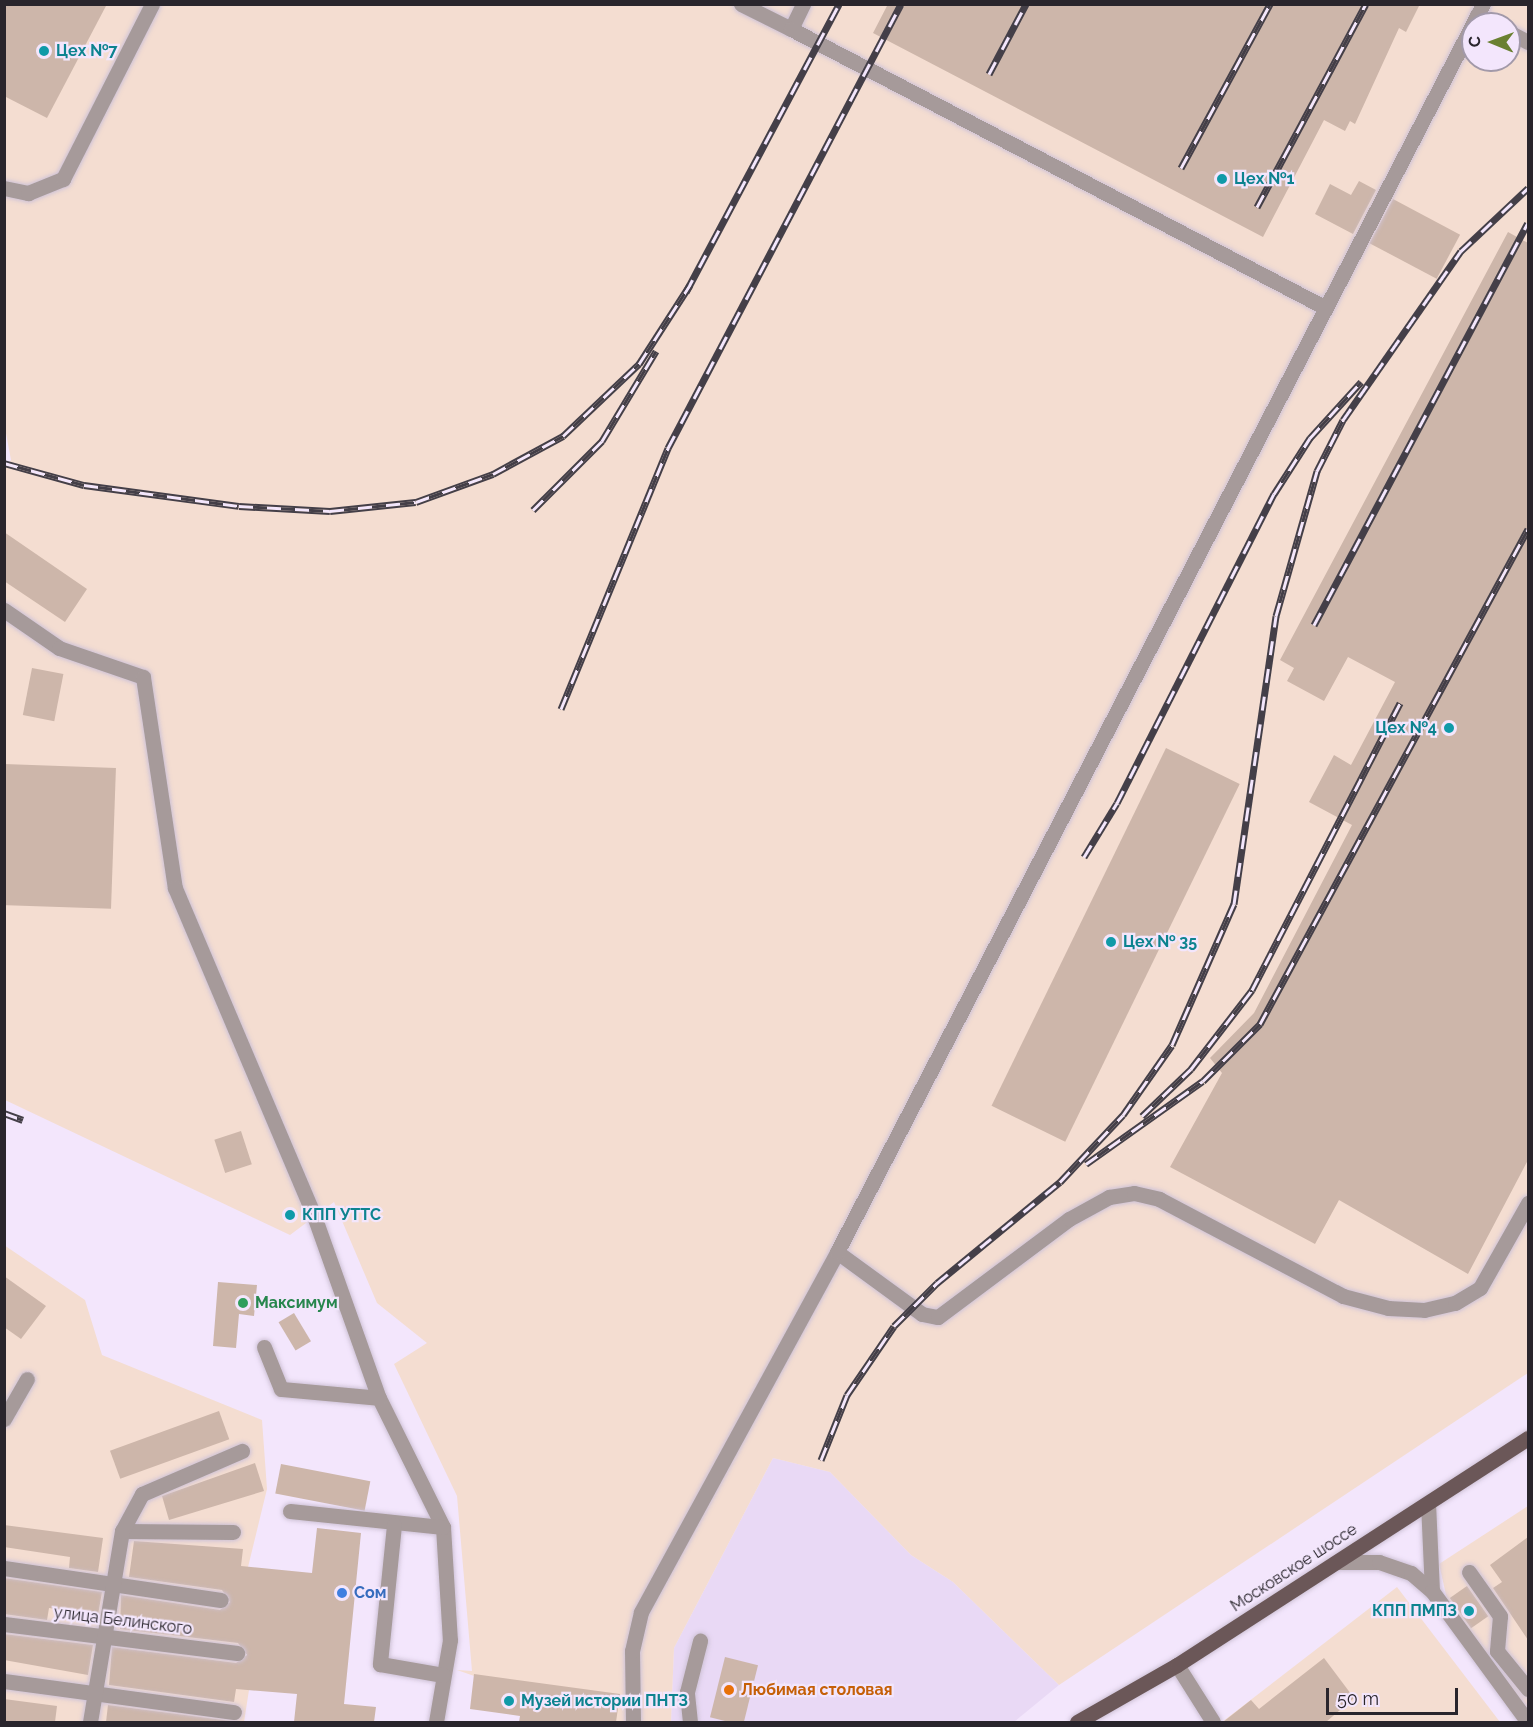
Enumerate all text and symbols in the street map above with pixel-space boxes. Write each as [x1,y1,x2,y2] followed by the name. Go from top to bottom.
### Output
[1461,12,1521,72] north arrow
[1465,36,1484,47] text: С
[56,41,117,61] place label: Цех №7
[37,44,51,58] marker: Цех №7
[1234,169,1294,189] place label: Цех №1
[1215,172,1229,186] marker: Цех №1
[1375,718,1437,738] place label: Цех №4
[1442,721,1456,735] marker: Цех №4
[1123,932,1197,952] place label: Цех № 35
[1104,935,1118,949] marker: Цех № 35
[302,1205,381,1225] place label: КПП УТТС
[283,1208,297,1222] marker: КПП УТТС
[255,1293,338,1313] place label: Максимум
[236,1296,250,1310] marker: Максимум
[1227,1520,1361,1616] street label: Московское шоссе
[354,1583,386,1603] place label: Сом
[335,1586,349,1600] marker: Сом
[1372,1601,1457,1621] place label: КПП ПМПЗ
[53,1603,193,1639] street label: улица Белинского
[1462,1604,1476,1618] marker: КПП ПМПЗ
[1329,1676,1461,1714] scale bar
[741,1680,893,1700] place label: Любимая столовая
[722,1683,736,1697] marker: Любимая столовая
[1337,1688,1379,1709] text: 50 m
[521,1691,688,1711] place label: Музей истории ПНТЗ
[502,1694,516,1708] marker: Музей истории ПНТЗ

